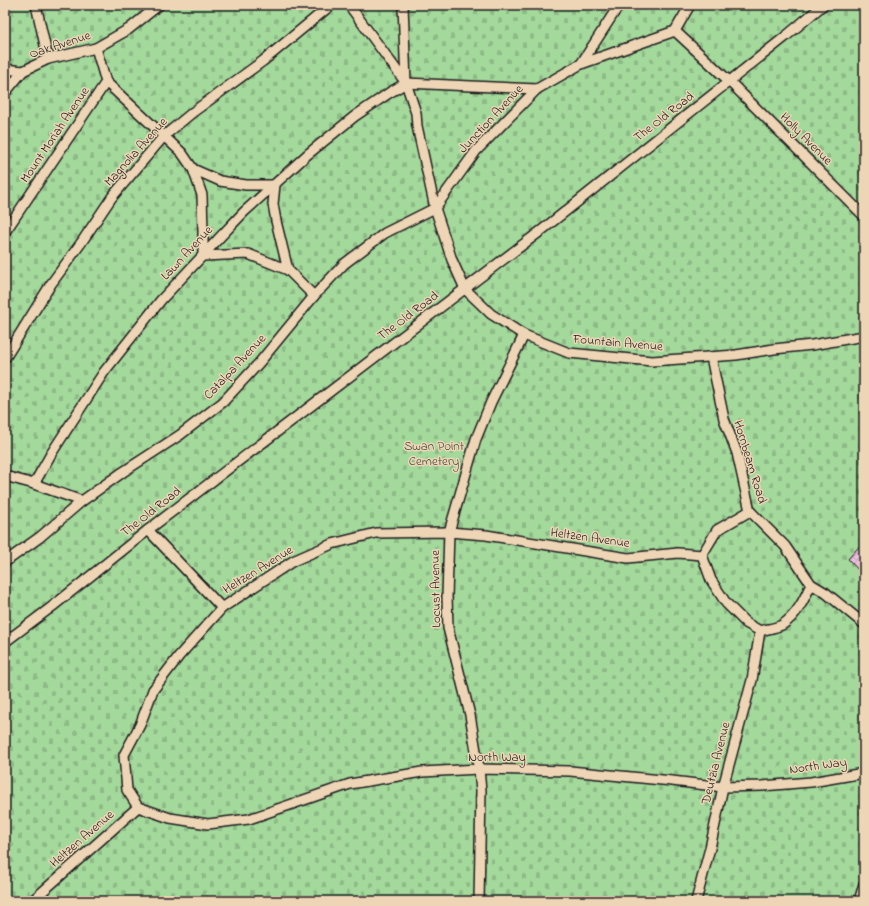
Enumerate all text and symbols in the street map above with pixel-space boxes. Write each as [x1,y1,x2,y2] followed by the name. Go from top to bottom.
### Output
[27,26,93,64] street label: Oak Avenue
[454,80,528,158] street label: Junction Avenue
[16,83,94,187] street label: Mount Moriah Avenue
[630,87,699,147] street label: The Old Road
[775,108,837,170] street label: Holly Avenue
[100,113,173,191] street label: Magnolia Avenue
[157,221,218,285] street label: Lawn Avenue
[373,286,443,345] street label: The Old Road
[199,330,271,404] street label: Catalpa Avenue
[571,330,664,356] street label: Fountain Avenue
[728,418,772,507] street label: Hornbeam Road
[404,437,465,472] park label: Swan Point Cemetery
[117,482,186,542] street label: The Old Road
[549,523,631,553] street label: Heltzen Avenue
[219,541,297,599] street label: Heltzen Avenue
[426,550,446,628] street label: Locust Avenue
[696,720,735,807] street label: Deutzia Avenue
[468,748,526,768] street label: North Way
[788,753,848,780] street label: North Way
[46,806,118,872] street label: Heltzen Avenue

